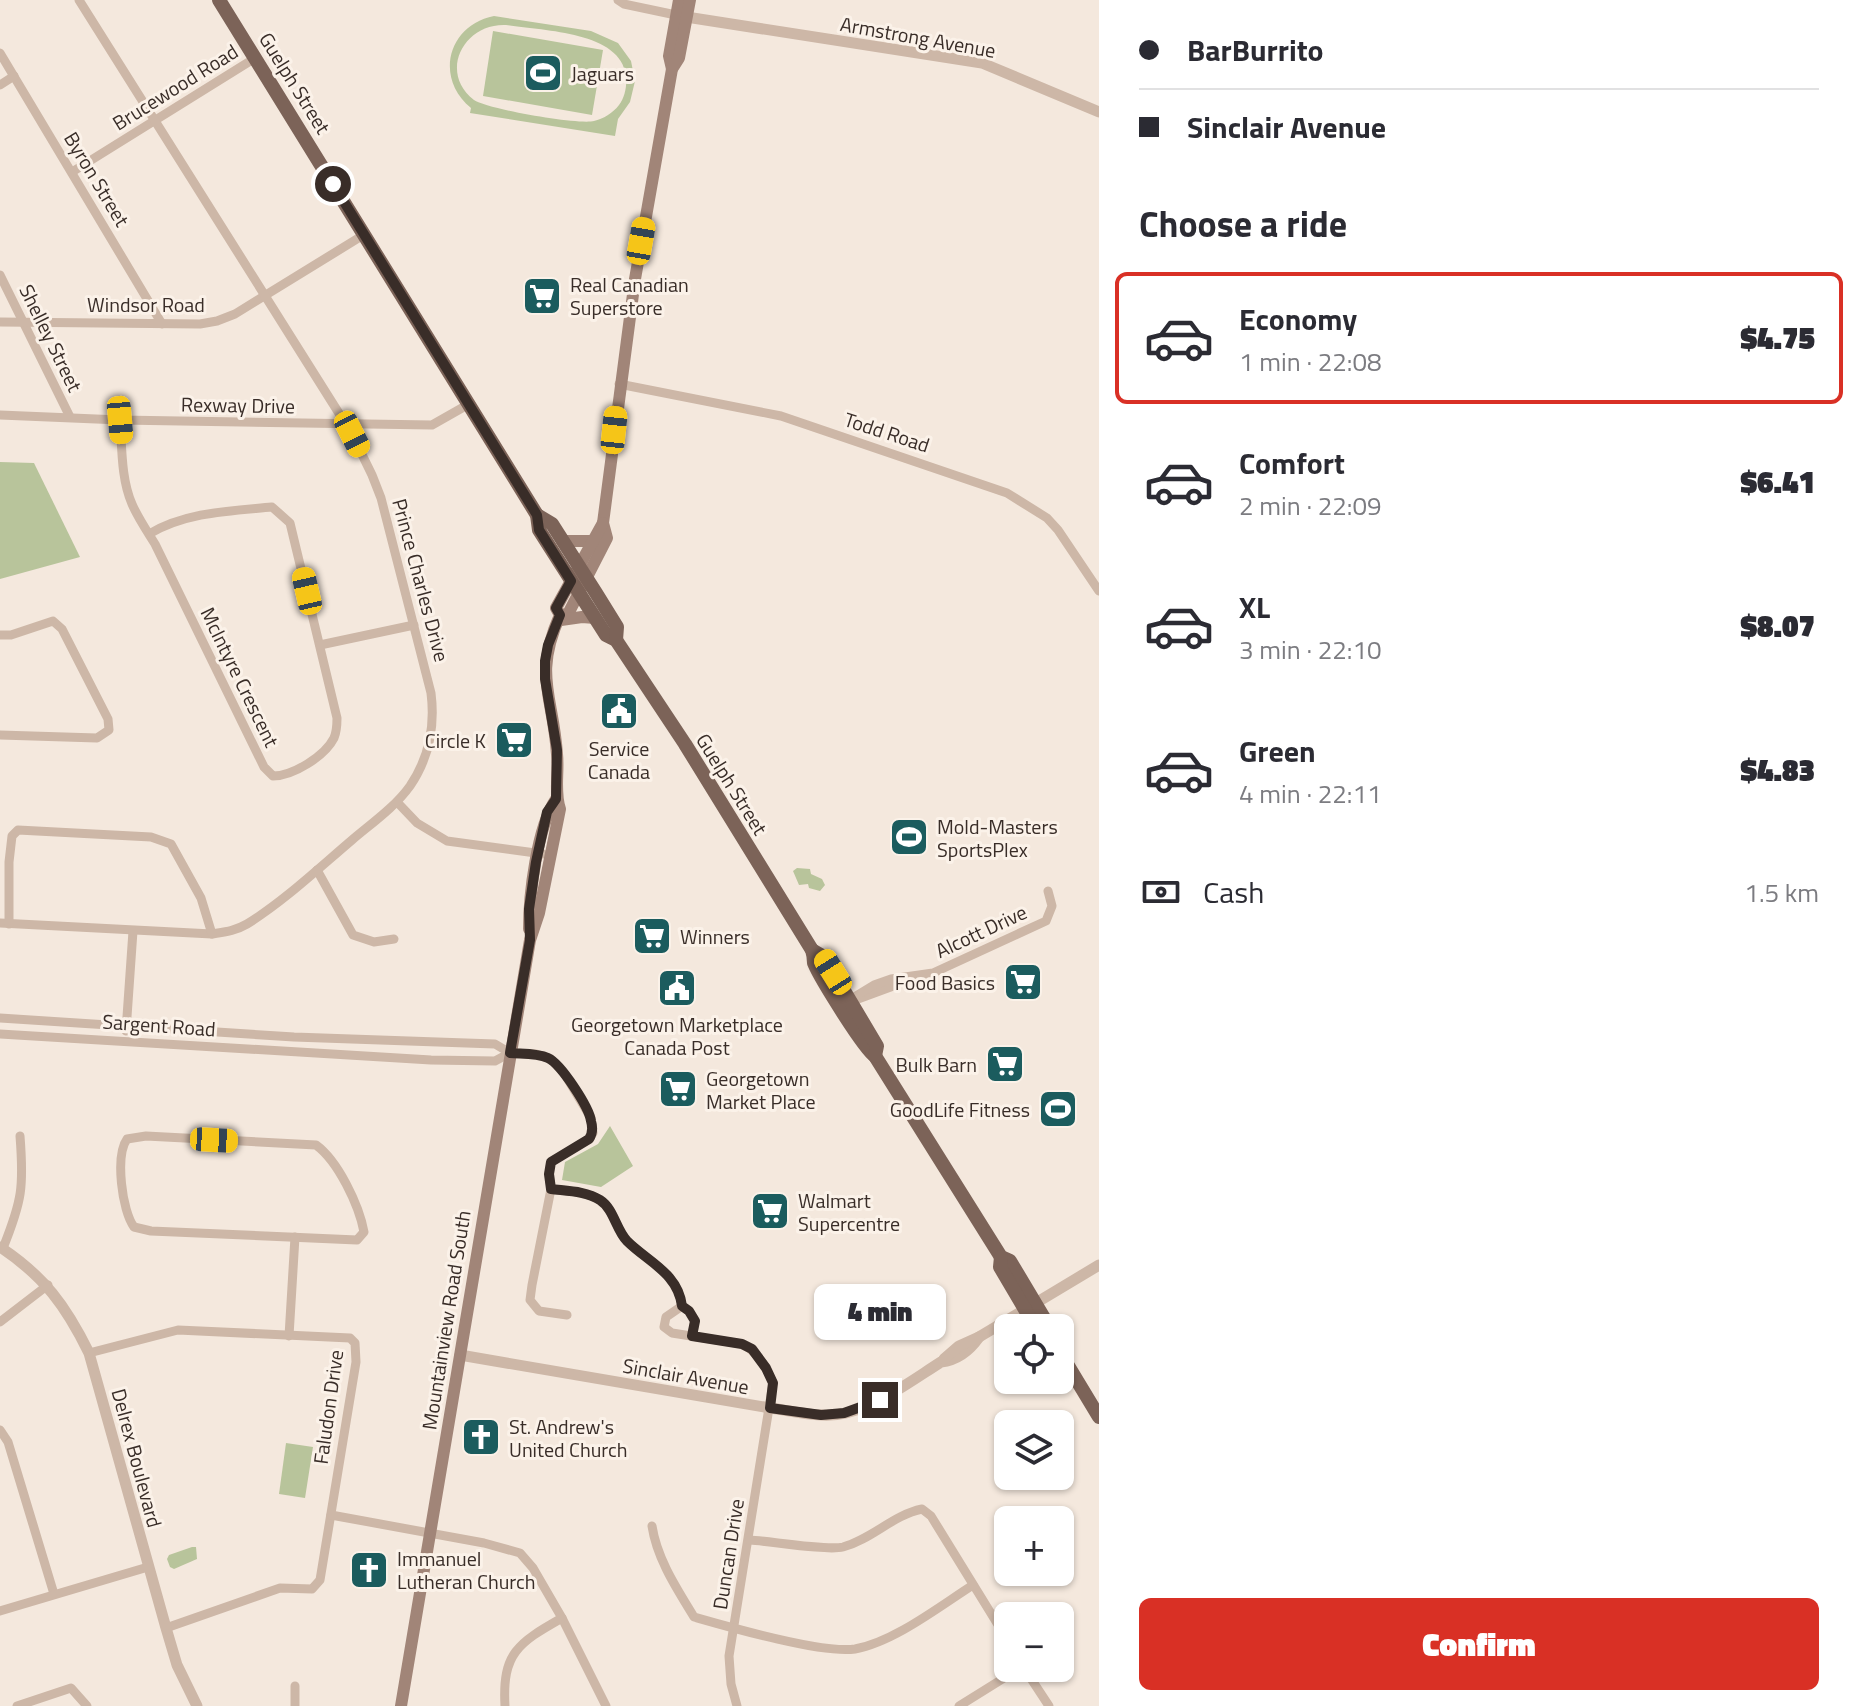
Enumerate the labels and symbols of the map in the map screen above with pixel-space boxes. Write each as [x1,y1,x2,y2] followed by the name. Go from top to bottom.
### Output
[838,8,998,66] street label: Armstrong Avenue
[251,26,339,140] street label: Guelph Street
[106,36,244,138] street label: Brucewood Road
[522,52,564,94] sports icon: Jaguars
[571,58,634,89] place label: Jaguars
[56,126,138,232] street label: Byron Street
[315,166,351,202] route start
[625,215,657,267] car
[570,269,689,323] place label: Real Canadian Superstore
[521,275,563,317] supermarket icon: Real Canadian Superstore
[12,279,90,397] street label: Shelley Street
[87,289,205,320] street label: Windsor Road
[181,389,295,421] street label: Rexway Drive
[106,395,134,445] car
[840,404,934,460] street label: Todd Road
[600,405,628,455] car
[330,407,374,461] car
[384,495,458,665] street label: Prince Charles Drive
[290,565,324,617] car
[193,602,287,752] street label: McIntyre Crescent
[598,690,640,732] public building icon: Service Canada
[493,719,535,761] supermarket icon: Circle K
[425,725,487,756] place label: Circle K
[688,727,776,841] street label: Guelph Street
[588,733,650,787] place label: Service Canada
[937,811,1058,865] place label: Mold-Masters SportsPlex
[888,816,930,858] sports icon: Mold-Masters SportsPlex
[930,896,1032,966] street label: Alcott Drive
[631,915,673,957] supermarket icon: Winners
[680,921,750,952] place label: Winners
[810,945,856,999] car
[1002,961,1044,1003] supermarket icon: Food Basics
[656,967,698,1009] public building icon: Georgetown Marketplace Canada Post
[895,967,995,998] place label: Food Basics
[101,1006,217,1044] street label: Sargent Road
[571,1009,783,1063] place label: Georgetown Marketplace Canada Post
[984,1043,1026,1085] supermarket icon: Bulk Barn
[895,1049,977,1080] place label: Bulk Barn
[706,1063,816,1117] place label: Georgetown Market Place
[657,1068,699,1110] supermarket icon: Georgetown Market Place
[1037,1088,1079,1130] sports icon: GoodLife Fitness
[890,1094,1030,1125] place label: GoodLife Fitness
[189,1127,239,1153] car
[798,1185,900,1239] place label: Walmart Supercentre
[749,1190,791,1232] supermarket icon: Walmart Supercentre
[413,1208,479,1432] street label: Mountainview Road South
[814,1284,946,1340] callout: 4 min
[305,1348,351,1466] street label: Faludon Drive
[620,1350,752,1402] street label: Sinclair Avenue
[862,1382,898,1418] route end
[104,1385,170,1531] street label: Delrex Boulevard
[509,1411,628,1465] place label: St. Andrew's United Church
[460,1416,502,1458] church icon: St. Andrew's United Church
[704,1496,752,1612] street label: Duncan Drive
[397,1543,535,1597] place label: Immanuel Lutheran Church
[348,1549,390,1591] church icon: Immanuel Lutheran Church

